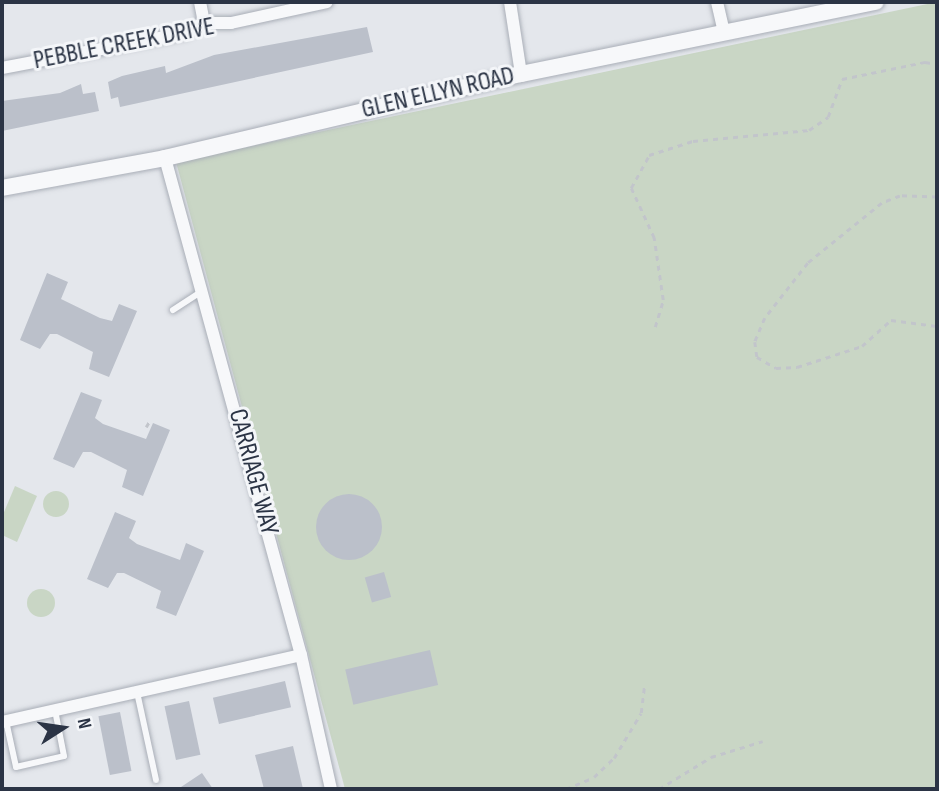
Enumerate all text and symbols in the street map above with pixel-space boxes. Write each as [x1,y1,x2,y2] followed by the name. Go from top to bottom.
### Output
[31,11,217,77] street label: PEBBLE CREEK DRIVE
[359,60,517,126] street label: GLEN ELLYN ROAD
[221,406,285,538] street label: CARRIAGE WAY
[28,693,98,763] north arrow
[72,716,96,731] text: N

